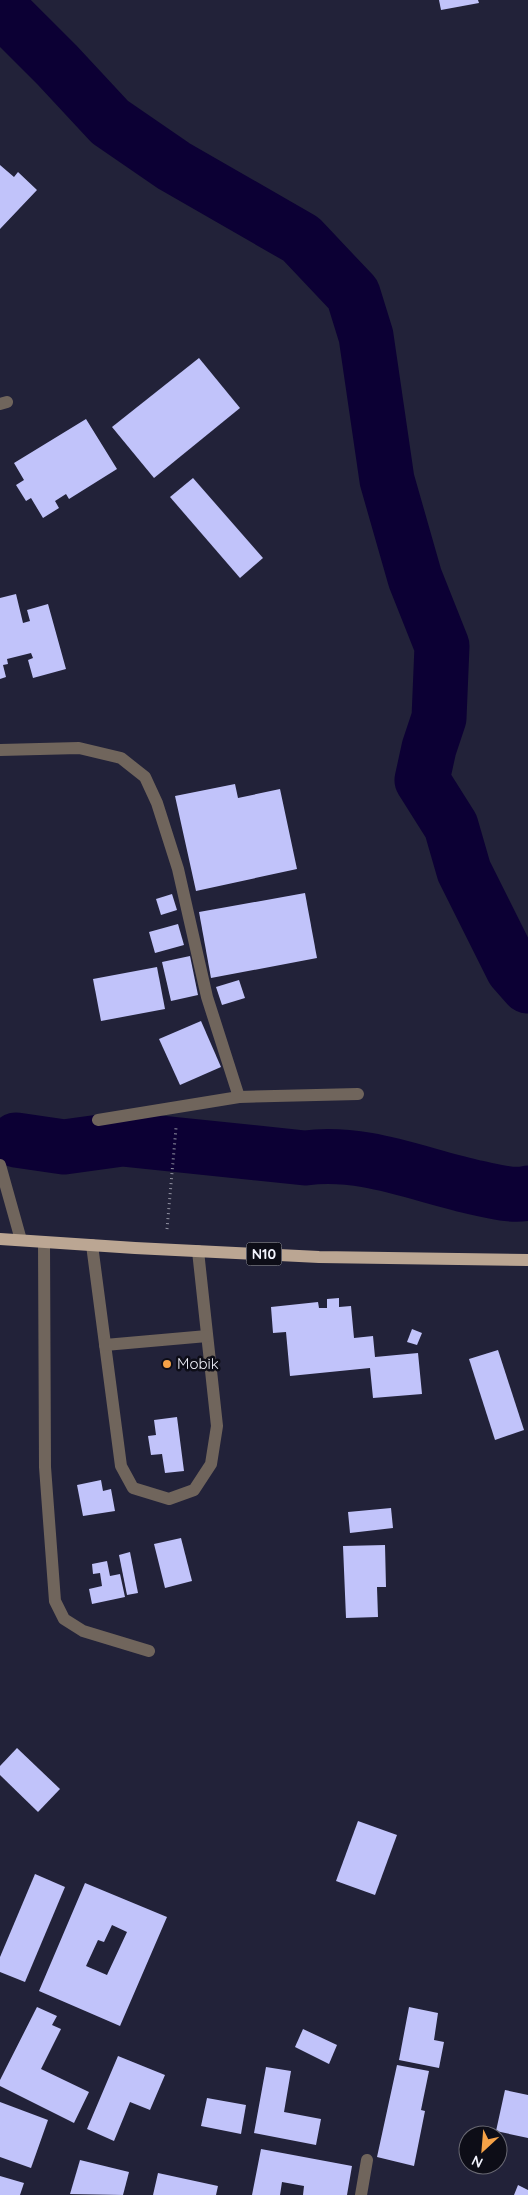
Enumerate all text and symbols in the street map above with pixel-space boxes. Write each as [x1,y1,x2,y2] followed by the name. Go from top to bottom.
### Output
[246,1242,282,1266] road number: N10
[177,1354,219,1373] place label: Mobik
[161,1358,173,1370] marker: Mobik
[458,2125,508,2175] north arrow
[469,2151,486,2172] text: N

